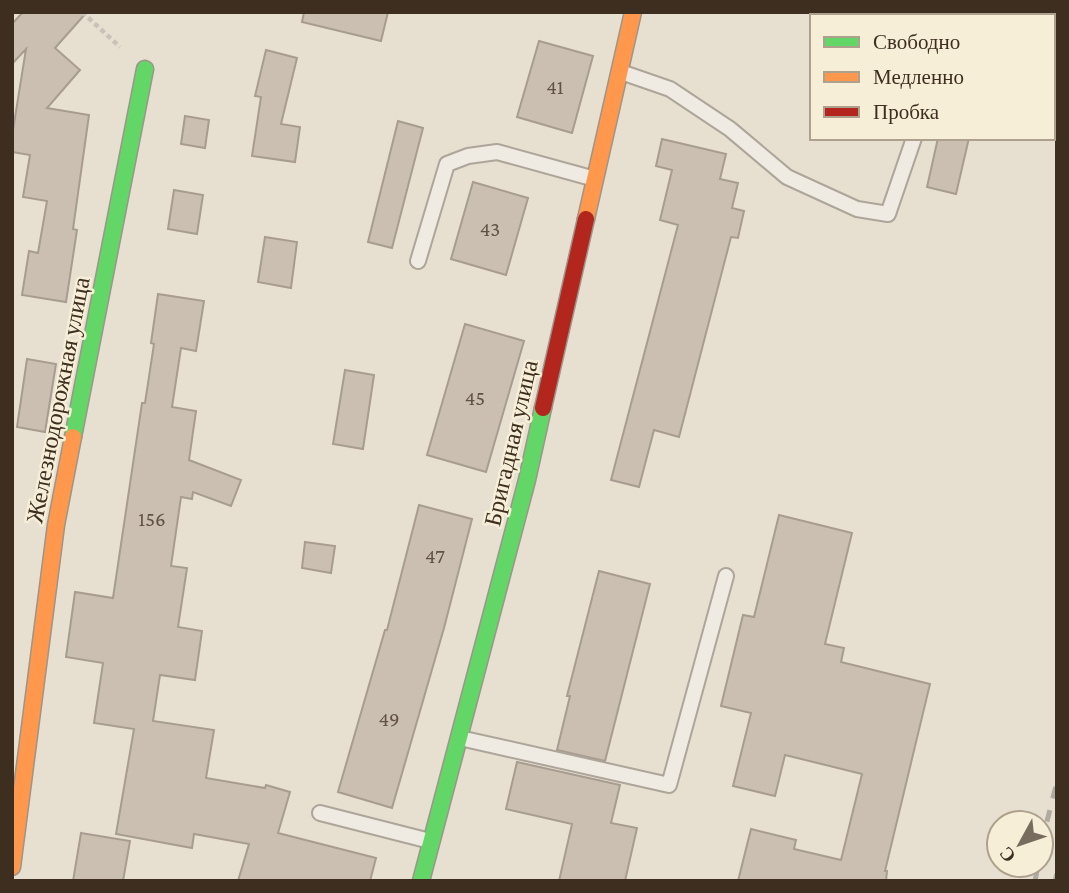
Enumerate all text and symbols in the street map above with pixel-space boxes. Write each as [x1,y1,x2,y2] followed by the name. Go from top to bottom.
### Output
[810,14,1055,140] legend
[873,30,960,54] text: Свободно
[873,65,964,89] text: Медленно
[546,75,564,99] house number: 41
[873,100,940,124] text: Пробка
[480,217,500,241] house number: 43
[20,274,95,525] street label: Железнодорожная улица
[478,357,543,529] street label: Бригадная улица
[465,386,485,410] house number: 45
[138,507,166,531] house number: 156
[425,544,445,568] house number: 47
[378,707,400,731] house number: 49
[985,809,1055,879] north arrow
[995,843,1020,867] text: С

